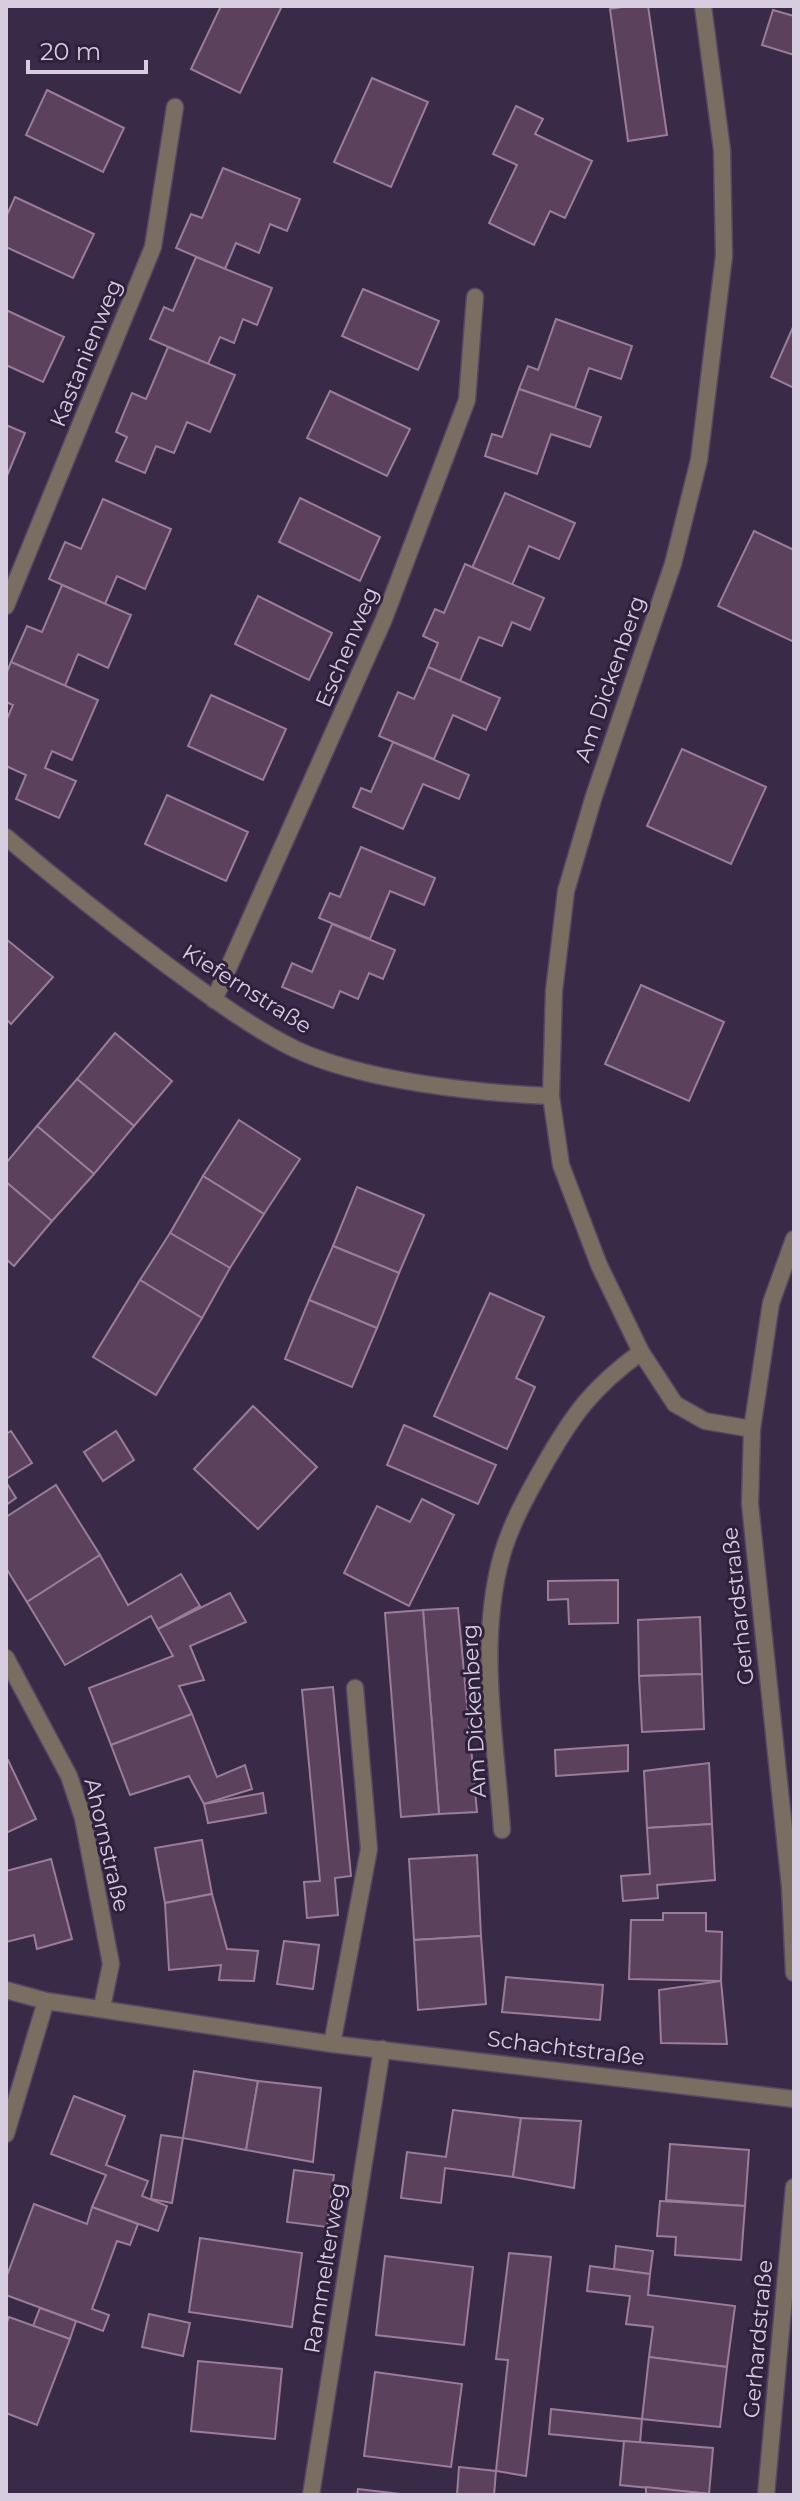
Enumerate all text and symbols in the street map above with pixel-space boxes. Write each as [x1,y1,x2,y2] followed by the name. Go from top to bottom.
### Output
[28,24,146,74] scale bar
[40,37,101,66] text: 20 m
[44,275,128,431] street label: Kastanienweg
[310,583,384,711] street label: Eschenweg
[569,592,651,766] street label: Am Dickenberg
[177,938,317,1040] street label: Kiefernstraße
[716,1526,760,1686] street label: Gerhardstraße
[456,1623,492,1799] street label: Am Dickenberg
[78,1775,136,1915] street label: Ahornstraße
[486,2025,646,2071] street label: Schachtstraße
[298,2181,352,2355] street label: Rammelterweg
[738,2259,778,2419] street label: Gerhardstraße

